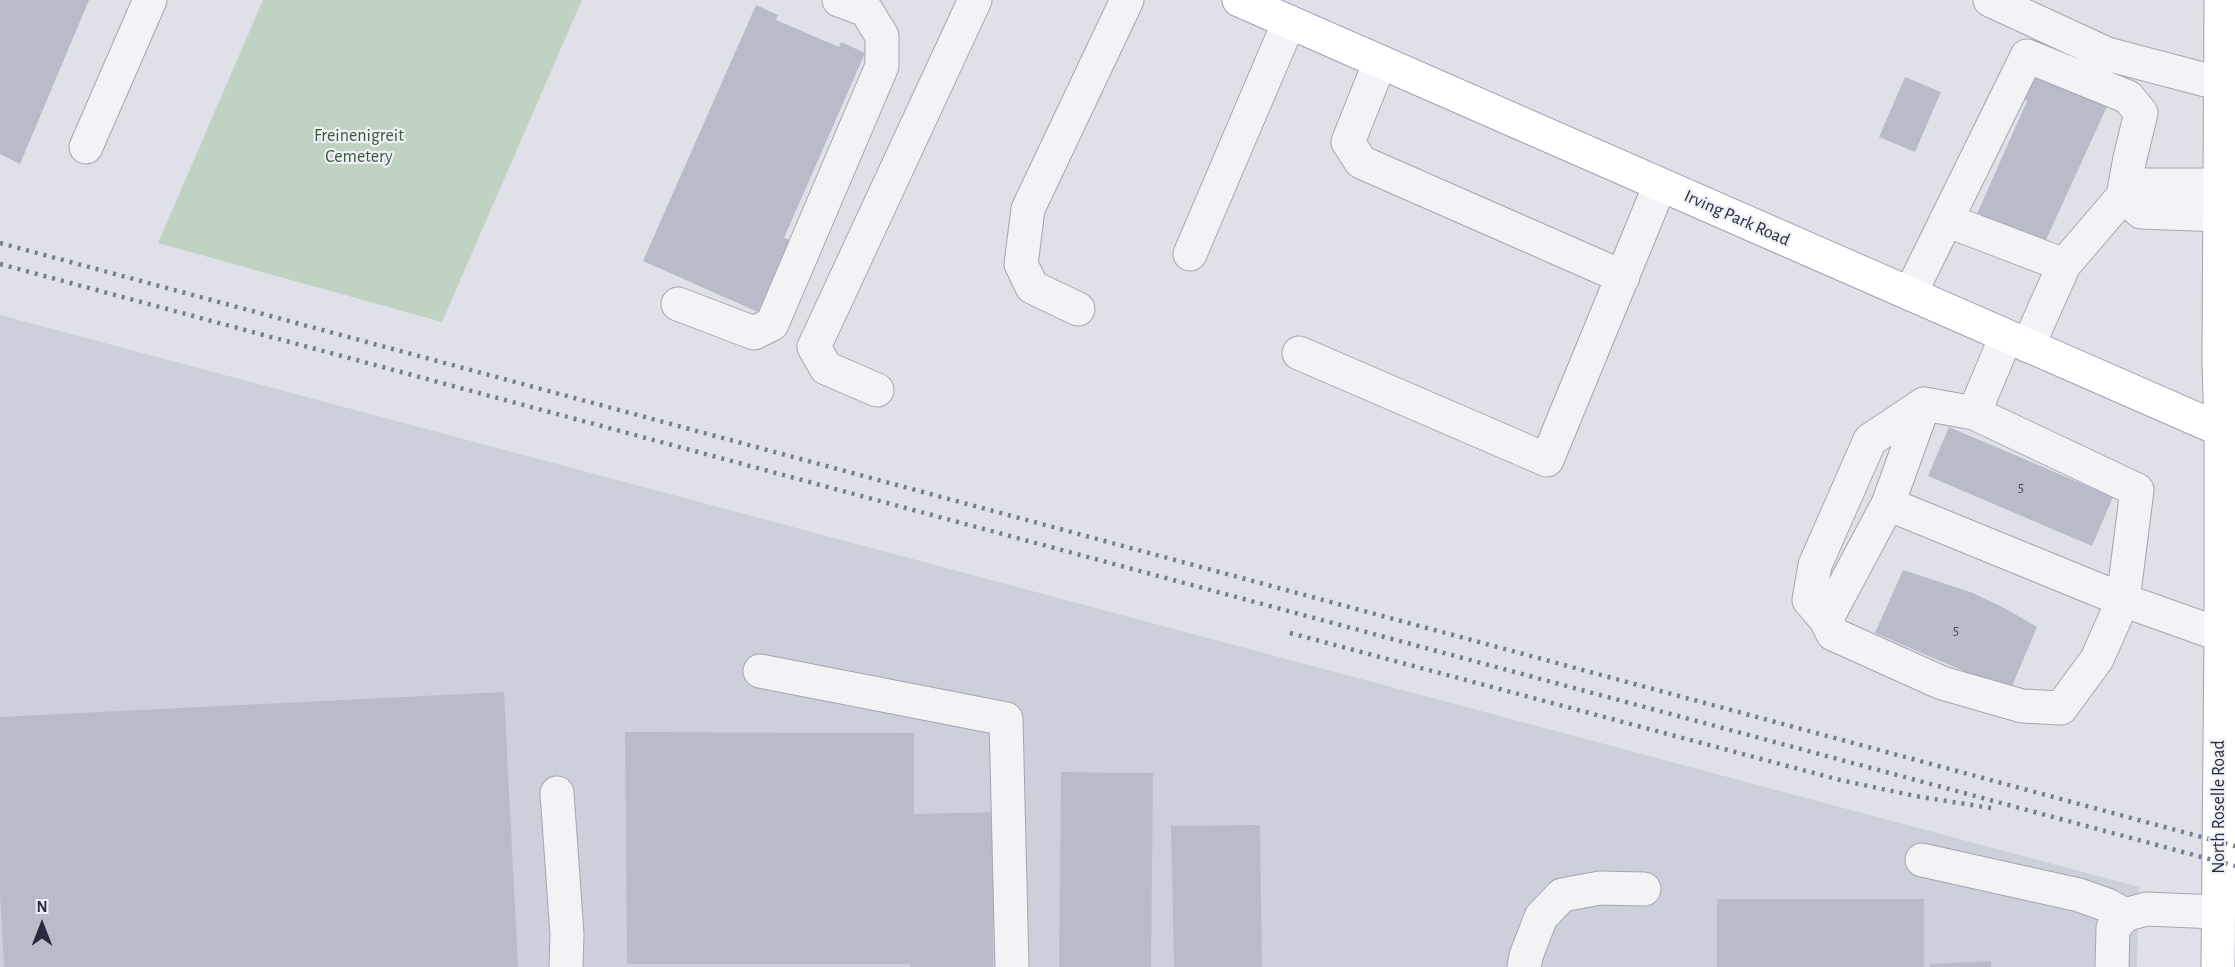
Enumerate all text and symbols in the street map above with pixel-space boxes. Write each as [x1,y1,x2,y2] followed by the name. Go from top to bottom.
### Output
[314,125,404,168] park label: Freinenigreit Cemetery
[1681,185,1793,251] street label: Irving Park Road
[2018,478,2024,496] house number: 5
[1953,621,1959,639] house number: 5
[2208,740,2230,874] street label: North Roselle Road
[12,895,72,955] north arrow
[36,899,48,915] text: N

